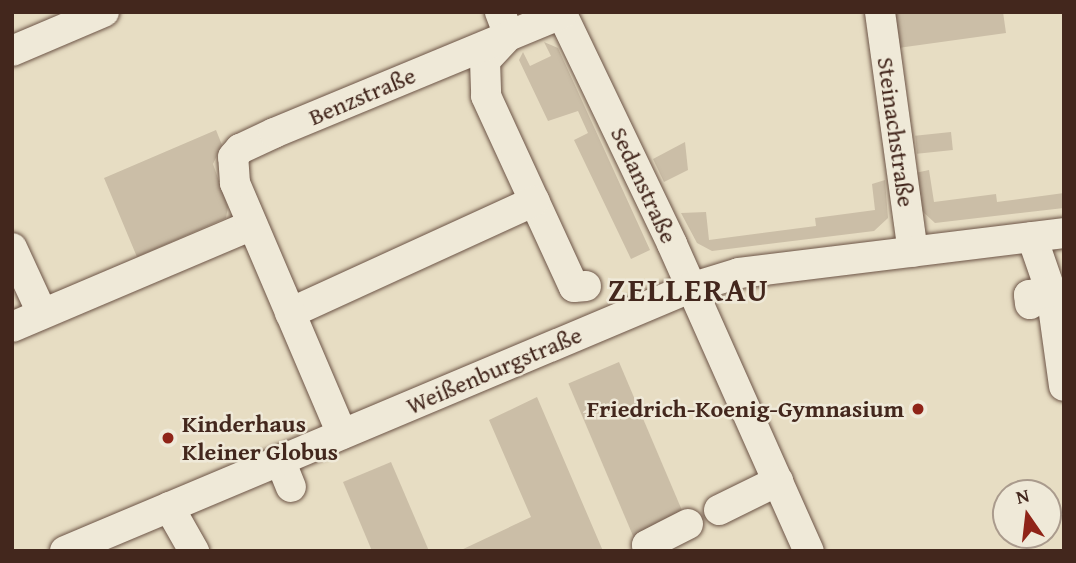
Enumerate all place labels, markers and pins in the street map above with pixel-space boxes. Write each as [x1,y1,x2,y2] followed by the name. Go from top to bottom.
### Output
[587,395,904,423] place label: Friedrich-Koenig-Gymnasium
[910,401,926,417] marker: Friedrich-Koenig-Gymnasium
[182,410,338,466] place label: Kinderhaus Kleiner Globus
[160,430,176,446] marker: Kinderhaus Kleiner Globus

